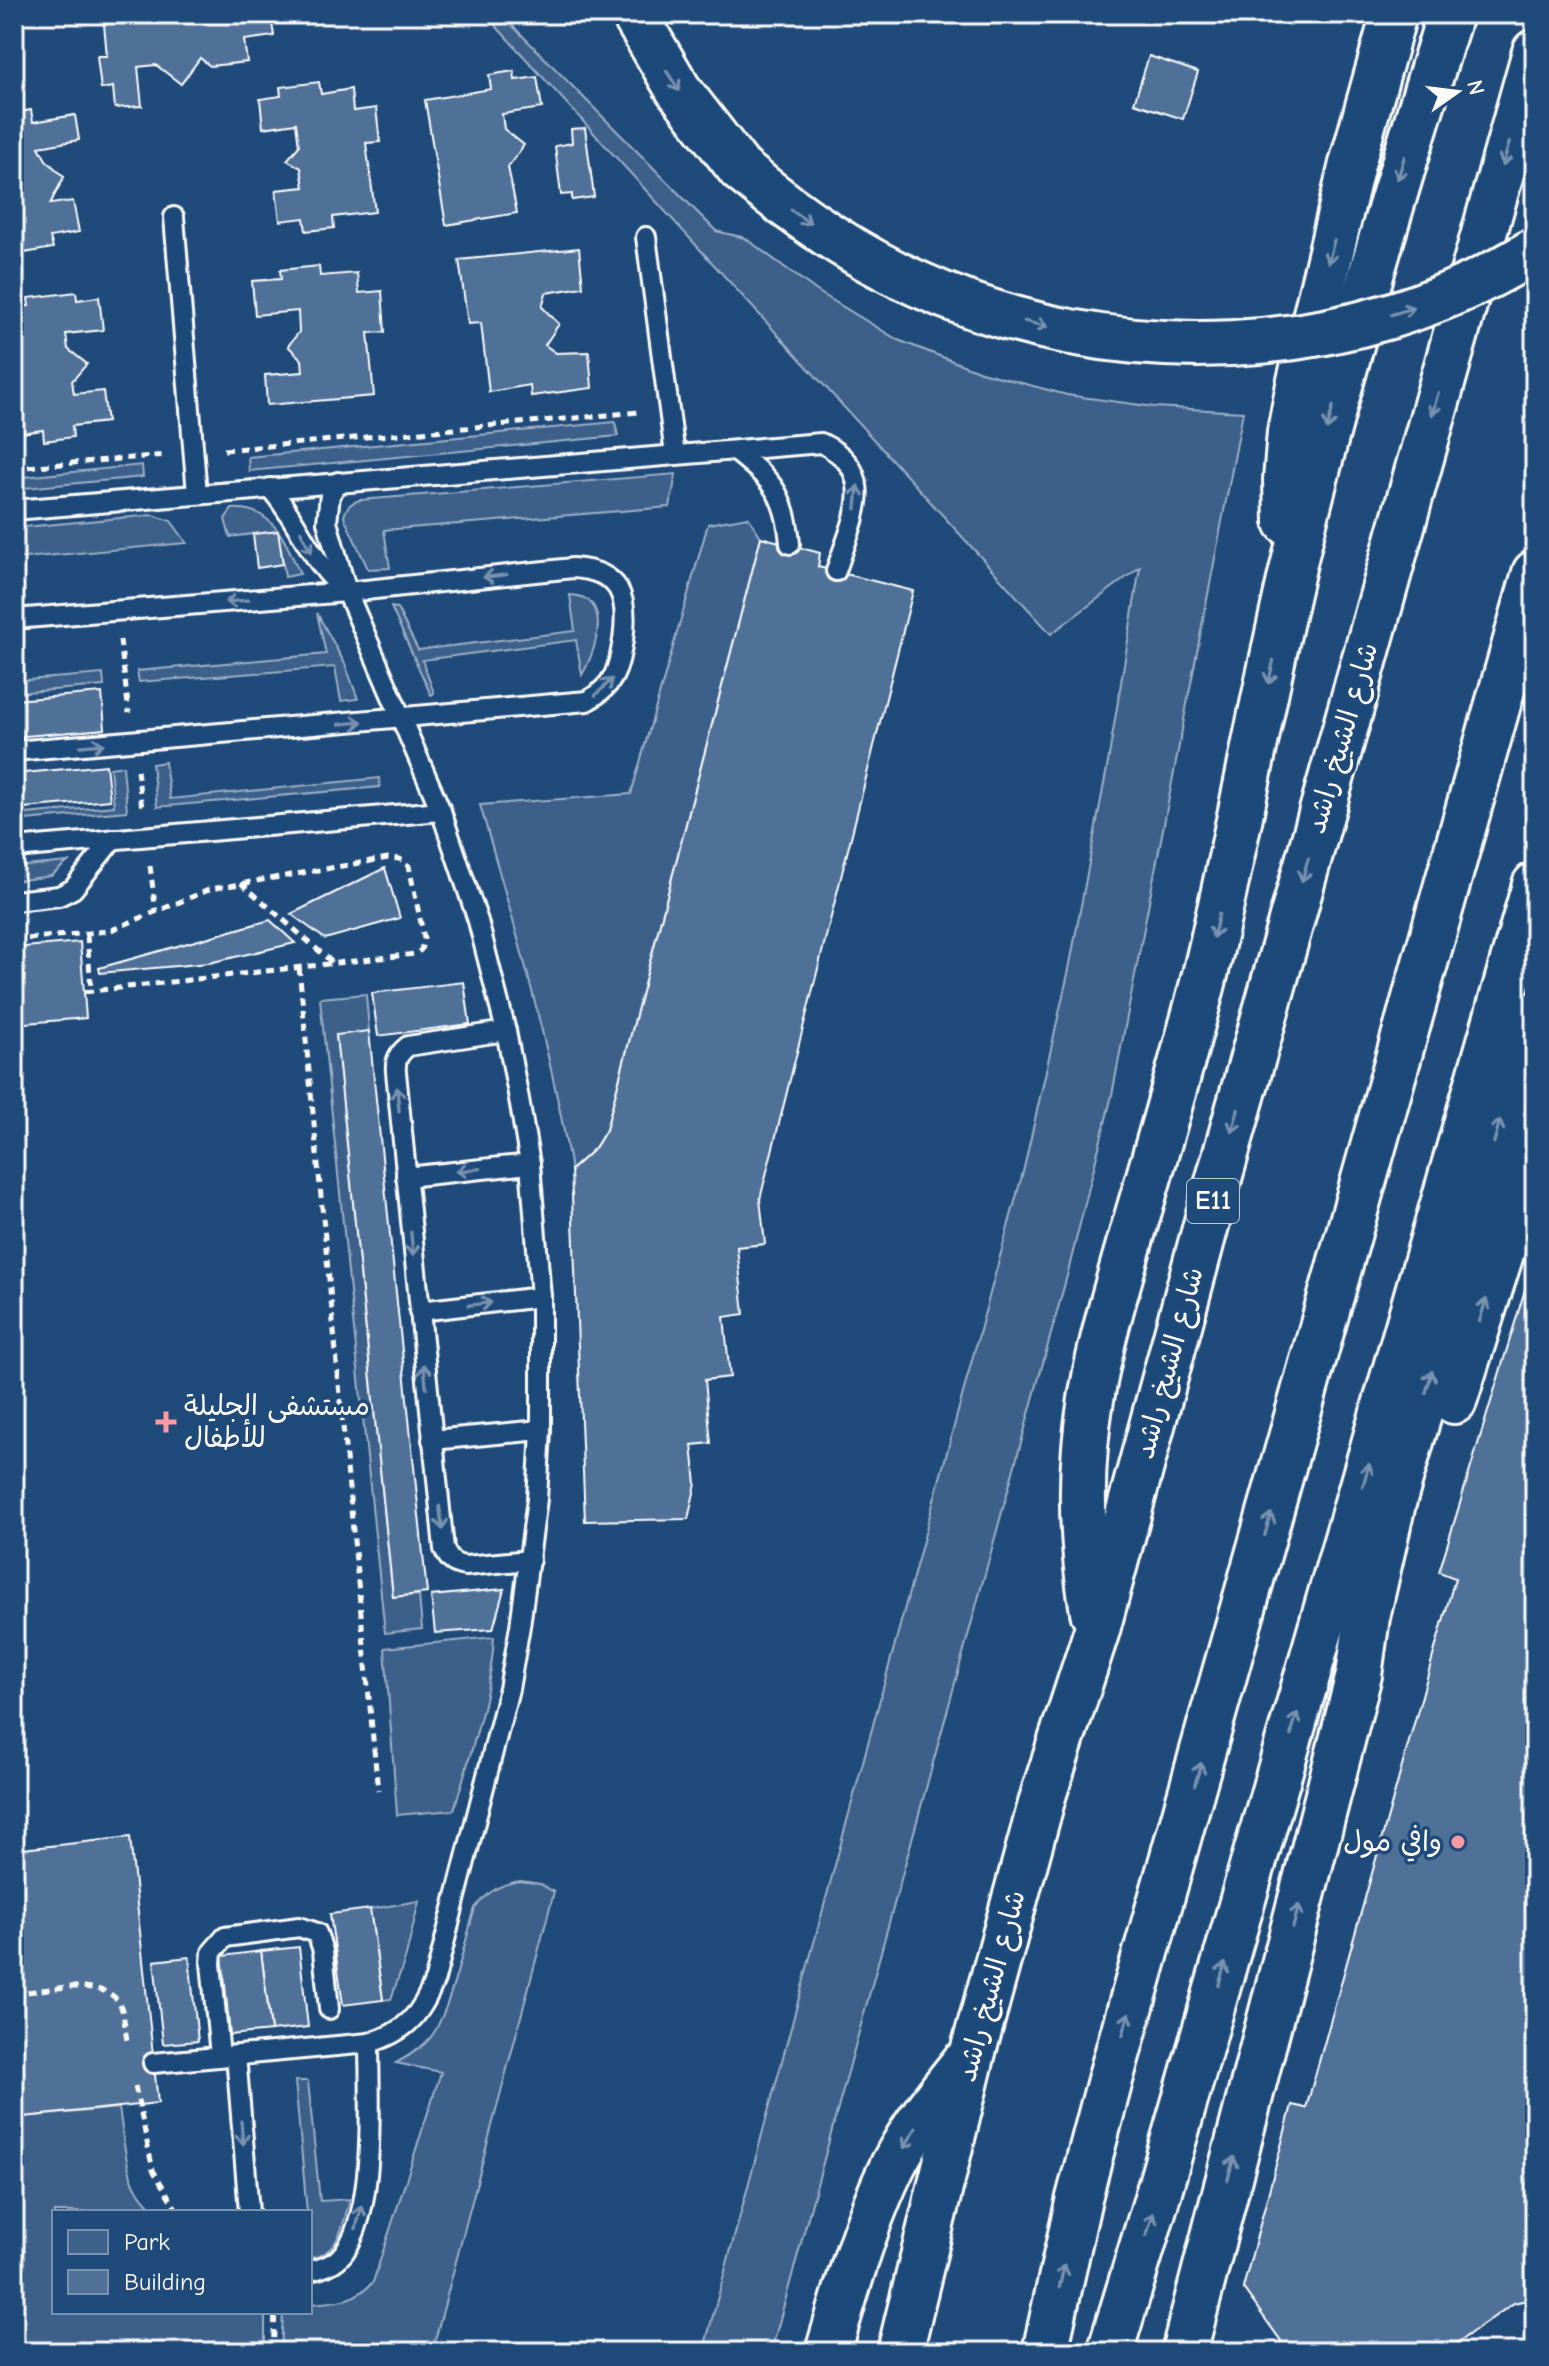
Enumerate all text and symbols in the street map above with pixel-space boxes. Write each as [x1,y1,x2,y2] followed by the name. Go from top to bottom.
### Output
[1417,52,1497,132] north arrow
[665,70,682,92] one-way arrow
[1461,77,1490,98] text: N
[1498,140,1513,166] one-way arrow
[1393,156,1408,181] one-way arrow
[790,209,812,225] one-way arrow
[1323,238,1338,264] one-way arrow
[1390,303,1415,317] one-way arrow
[1023,317,1049,332] one-way arrow
[1427,391,1442,417] one-way arrow
[1322,405,1337,431] one-way arrow
[849,484,864,510] one-way arrow
[298,530,314,554] one-way arrow
[482,568,509,583] one-way arrow
[224,594,250,609] one-way arrow
[1299,639,1387,838] street label: شارع الشيخ راشد
[1263,658,1278,684] one-way arrow
[595,677,614,697] one-way arrow
[337,715,364,730] one-way arrow
[78,737,105,752] one-way arrow
[1297,857,1312,883] one-way arrow
[1208,912,1223,938] one-way arrow
[391,1086,406,1113] one-way arrow
[1227,1107,1242,1133] one-way arrow
[1490,1118,1505,1144] one-way arrow
[455,1163,481,1178] one-way arrow
[1187,1179,1239,1223] road number: E11
[405,1230,420,1257] one-way arrow
[1128,1264,1213,1463] street label: شارع الشيخ راشد
[466,1296,493,1311] one-way arrow
[1476,1297,1491,1323] one-way arrow
[418,1363,433,1390] one-way arrow
[1422,1369,1437,1395] one-way arrow
[184,1390,370,1454] place label: مستشفى الجليلة للأطفال
[155,1411,177,1433] marker: مستشفى الجليلة للأطفال
[1359,1462,1374,1488] one-way arrow
[433,1504,448,1531] one-way arrow
[1261,1511,1276,1537] one-way arrow
[1287,1712,1302,1738] one-way arrow
[1191,1761,1206,1787] one-way arrow
[1343,1824,1442,1862] place label: وافي مول
[1449,1833,1467,1851] marker: وافي مول
[950,1887,1035,2086] street label: شارع الشيخ راشد
[1290,1904,1305,1930] one-way arrow
[1215,1962,1230,1988] one-way arrow
[1119,2011,1134,2037] one-way arrow
[235,2119,250,2146] one-way arrow
[902,2126,918,2149] one-way arrow
[1224,2155,1239,2181] one-way arrow
[352,2205,367,2231] one-way arrow
[52,2210,312,2314] legend
[1144,2212,1158,2237] one-way arrow
[124,2228,170,2256] text: Park
[1055,2263,1070,2289] one-way arrow
[124,2268,206,2296] text: Building

